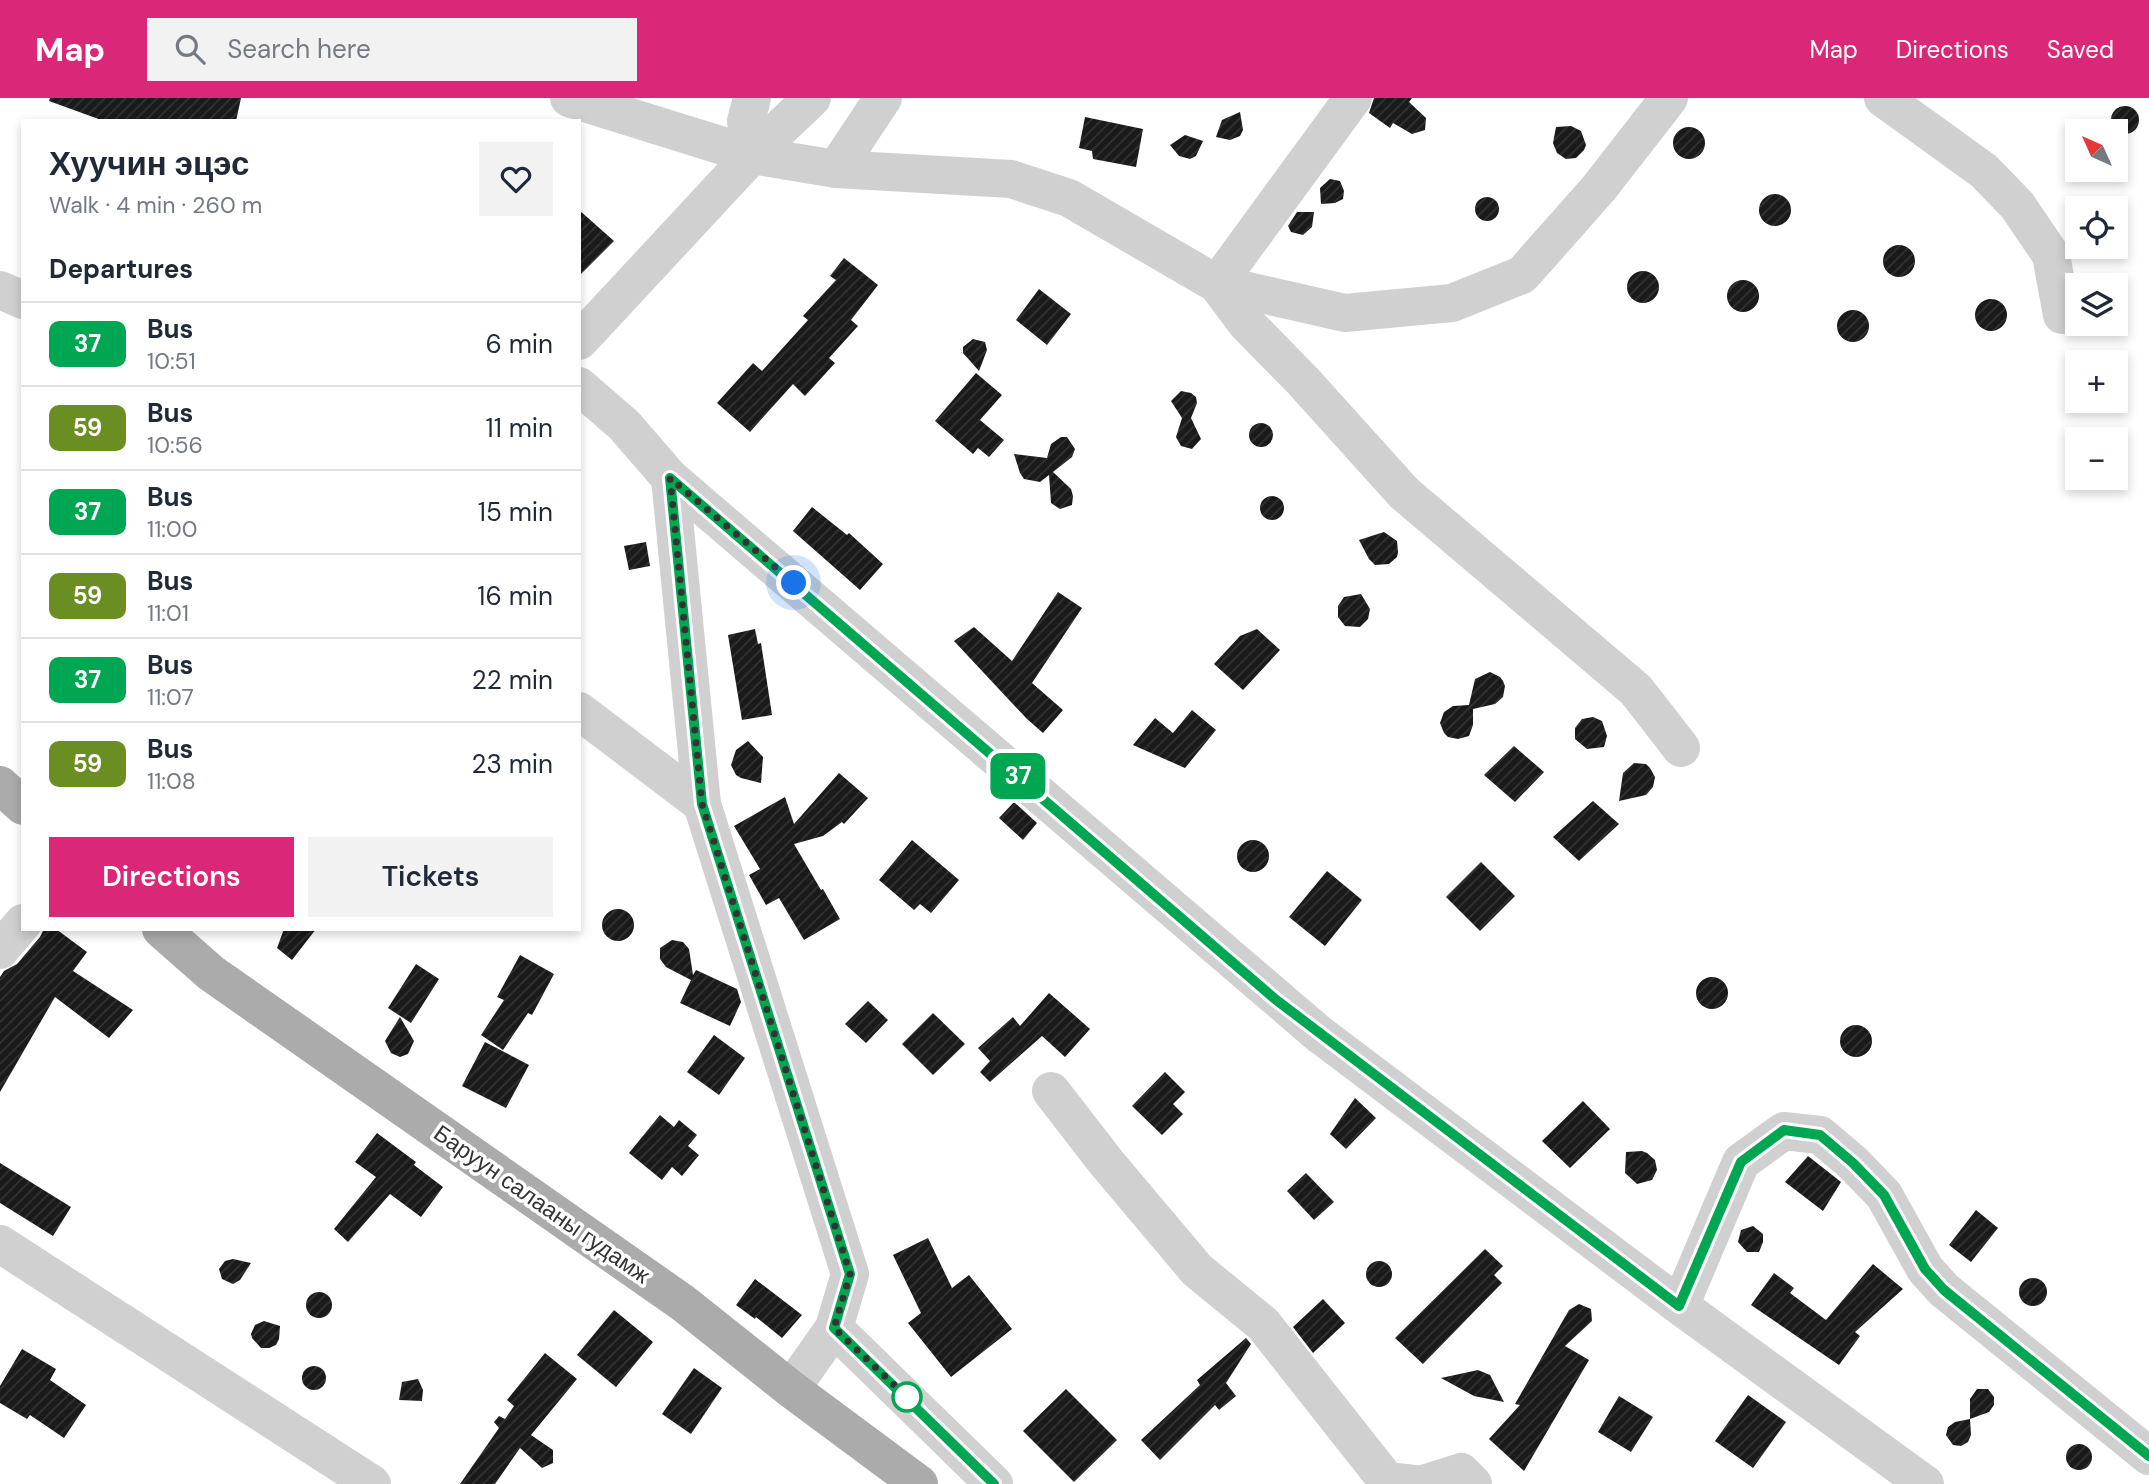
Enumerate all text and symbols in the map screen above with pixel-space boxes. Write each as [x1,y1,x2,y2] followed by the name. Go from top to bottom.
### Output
[147,18,637,81] search box
[35,28,105,71] text: Map
[171,30,209,68] icon: search
[227,32,371,66] text: Search here
[1810,34,1858,65] text: Map
[1896,34,2009,65] text: Directions
[2047,34,2114,65] text: Saved
[2065,119,2128,182] north arrow
[2065,119,2128,490] map controls
[49,142,249,185] text: Хуучин эцэс
[479,142,553,216] button: heart
[49,190,262,220] text: Walk · 4 min · 260 m
[2065,196,2128,259] button: locate
[49,252,193,286] text: Departures
[2065,273,2128,336] button: layers
[147,312,193,346] text: Bus
[485,327,553,361] text: 6 min
[74,328,101,359] text: 37
[147,346,196,376] text: 10:51
[2065,350,2128,413] button: +
[147,396,193,430] text: Bus
[486,411,553,445] text: 11 min
[73,412,102,443] text: 59
[2065,427,2128,490] button: −
[147,430,203,460] text: 10:56
[147,480,193,514] text: Bus
[478,495,553,529] text: 15 min
[74,496,101,527] text: 37
[147,514,197,544] text: 11:00
[147,564,193,598] text: Bus
[776,565,811,600] your location
[477,579,553,613] text: 16 min
[73,580,102,611] text: 59
[147,598,189,628] text: 11:01
[147,648,193,682] text: Bus
[472,663,553,697] text: 22 min
[74,664,101,695] text: 37
[147,682,194,712] text: 11:07
[147,732,193,766] text: Bus
[471,747,553,781] text: 23 min
[73,748,102,779] text: 59
[986,753,1050,799] line badge: 37
[1004,760,1032,791] text: 37
[147,766,196,796] text: 11:08
[49,837,294,917] button: Directions
[308,837,553,917] button: Tickets
[428,1118,657,1290] street label: Баруун салааны гудамж
[892,1382,922,1412] unlabelled marker

